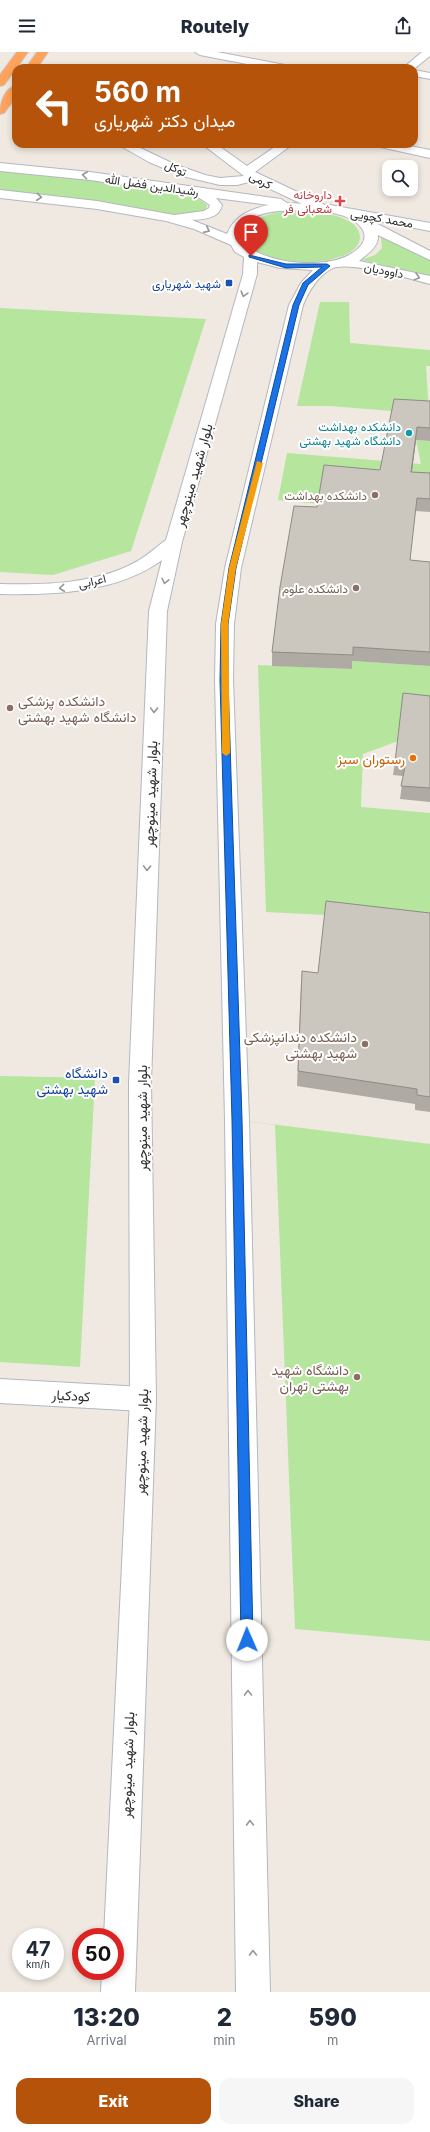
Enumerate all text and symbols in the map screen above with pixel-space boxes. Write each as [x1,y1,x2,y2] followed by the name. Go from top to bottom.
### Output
[16,15,38,37] icon: menu
[392,15,414,37] icon: share
[181,16,249,37] text: Routely
[94,75,181,109] text: 560 m
[28,80,80,132] icon: left
[94,110,235,131] text: میدان دکتر شهریاری
[162,157,190,180] street label: توکل
[382,160,418,196] map controls
[382,160,418,196] button: search
[247,168,275,193] street label: کرمی
[82,171,88,180] one-way arrow
[104,171,200,200] street label: رشیدالدین فضل الله
[283,187,332,217] place label: داروخانه شعبانی فر
[36,193,42,202] one-way arrow
[335,196,345,206] marker: داروخانه شعبانی فر
[349,205,414,232] street label: محمد کچویی
[234,215,268,256] pin
[240,221,262,243] icon: arrive
[203,225,211,233] one-way arrow
[363,259,405,282] street label: داوودیان
[414,272,421,281] one-way arrow
[152,276,221,292] place label: شهید شهریاری
[224,278,234,288] marker: شهید شهریاری
[240,290,249,297] one-way arrow
[299,419,401,449] place label: دانشکده بهداشت دانشگاه شهید بهشتی
[170,421,218,530] street label: بلوار شهید مینوچهر
[404,428,414,438] marker: دانشکده بهداشت دانشگاه شهید بهشتی
[284,488,367,504] place label: دانشکده بهداشت
[370,490,380,500] marker: دانشکده بهداشت
[77,571,108,592] street label: اعرابی
[161,578,169,584] one-way arrow
[282,581,348,597] place label: دانشکده علوم
[59,583,65,592] one-way arrow
[351,583,361,593] marker: دانشکده علوم
[18,692,137,726] place label: دانشکده پزشکی دانشگاه شهید بهشتی
[5,703,15,713] marker: دانشکده پزشکی دانشگاه شهید بهشتی
[149,707,158,713] one-way arrow
[140,740,162,849] street label: بلوار شهید مینوچهر
[336,750,405,768] place label: رستوران سبز
[408,753,418,763] marker: رستوران سبز
[143,865,152,871] one-way arrow
[244,1028,357,1062] place label: دانشکده دندانپزشکی شهید بهشتی
[360,1039,370,1049] marker: دانشکده دندانپزشکی شهید بهشتی
[37,1064,108,1098] place label: دانشگاه شهید بهشتی
[133,1065,152,1172] street label: بلوار شهید مینوچهر
[111,1075,121,1085] marker: دانشگاه شهید بهشتی
[271,1361,349,1395] place label: دانشگاه شهید بهشتی تهران
[352,1372,362,1382] marker: دانشگاه شهید بهشتی تهران
[50,1385,91,1406] street label: کودکیار
[131,1388,153,1497] street label: بلوار شهید مینوچهر
[226,1619,268,1661] position arrow
[244,1690,252,1696] one-way arrow
[117,1711,139,1820] street label: بلوار شهید مینوچهر
[246,1820,255,1826] one-way arrow
[72,1928,124,1980] speed limit sign: 50
[25,1937,51,1961] text: 47
[249,1950,257,1956] one-way arrow
[26,1958,50,1970] text: km/h
[73,2003,140,2032] text: 13:20
[217,2003,232,2032] text: 2
[309,2003,357,2032] text: 590
[87,2032,127,2048] text: Arrival
[213,2032,235,2048] text: min
[327,2032,338,2048] text: m
[16,2078,211,2124] button: Exit
[219,2078,414,2124] button: Share

